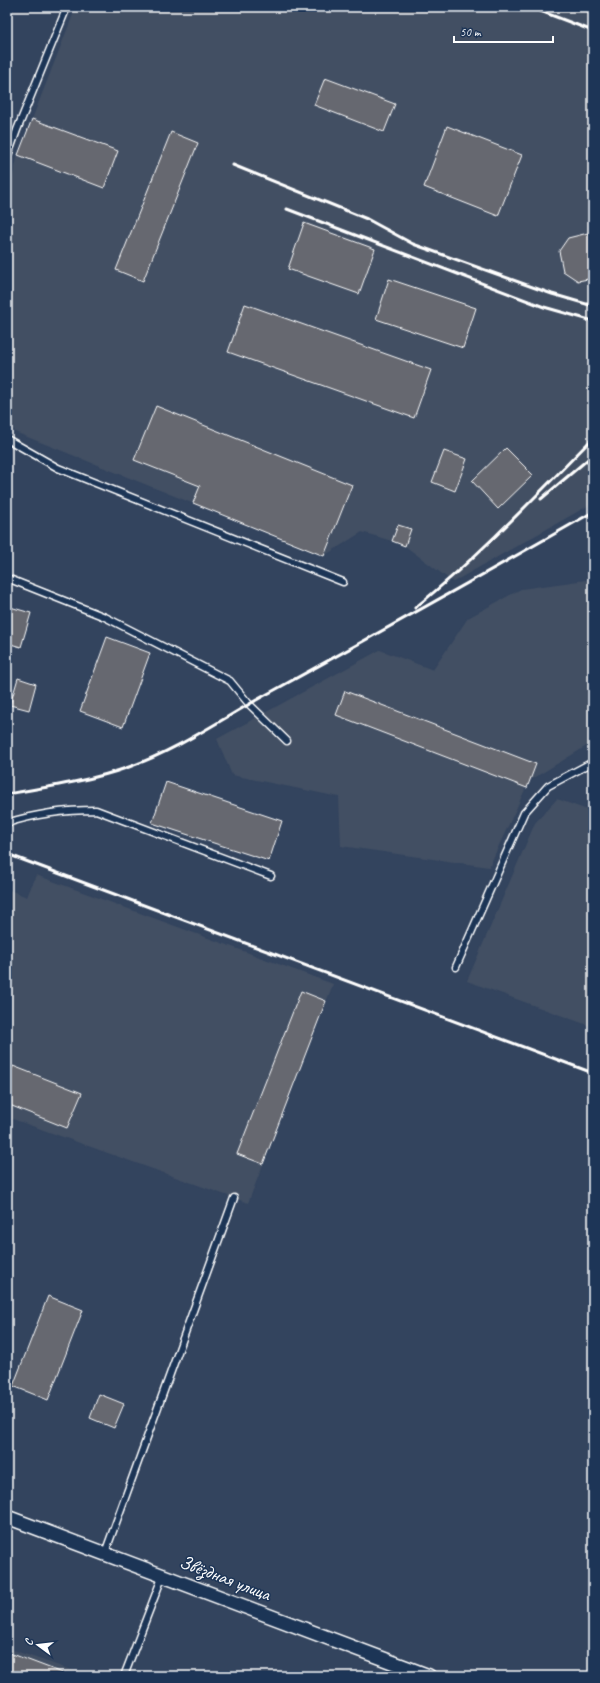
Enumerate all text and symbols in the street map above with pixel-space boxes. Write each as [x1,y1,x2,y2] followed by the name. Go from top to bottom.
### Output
[454,18,553,44] scale bar
[460,24,482,40] text: 50 m
[176,1550,275,1607] street label: Звёздная улица
[18,1625,58,1665] north arrow
[21,1636,36,1647] text: С

